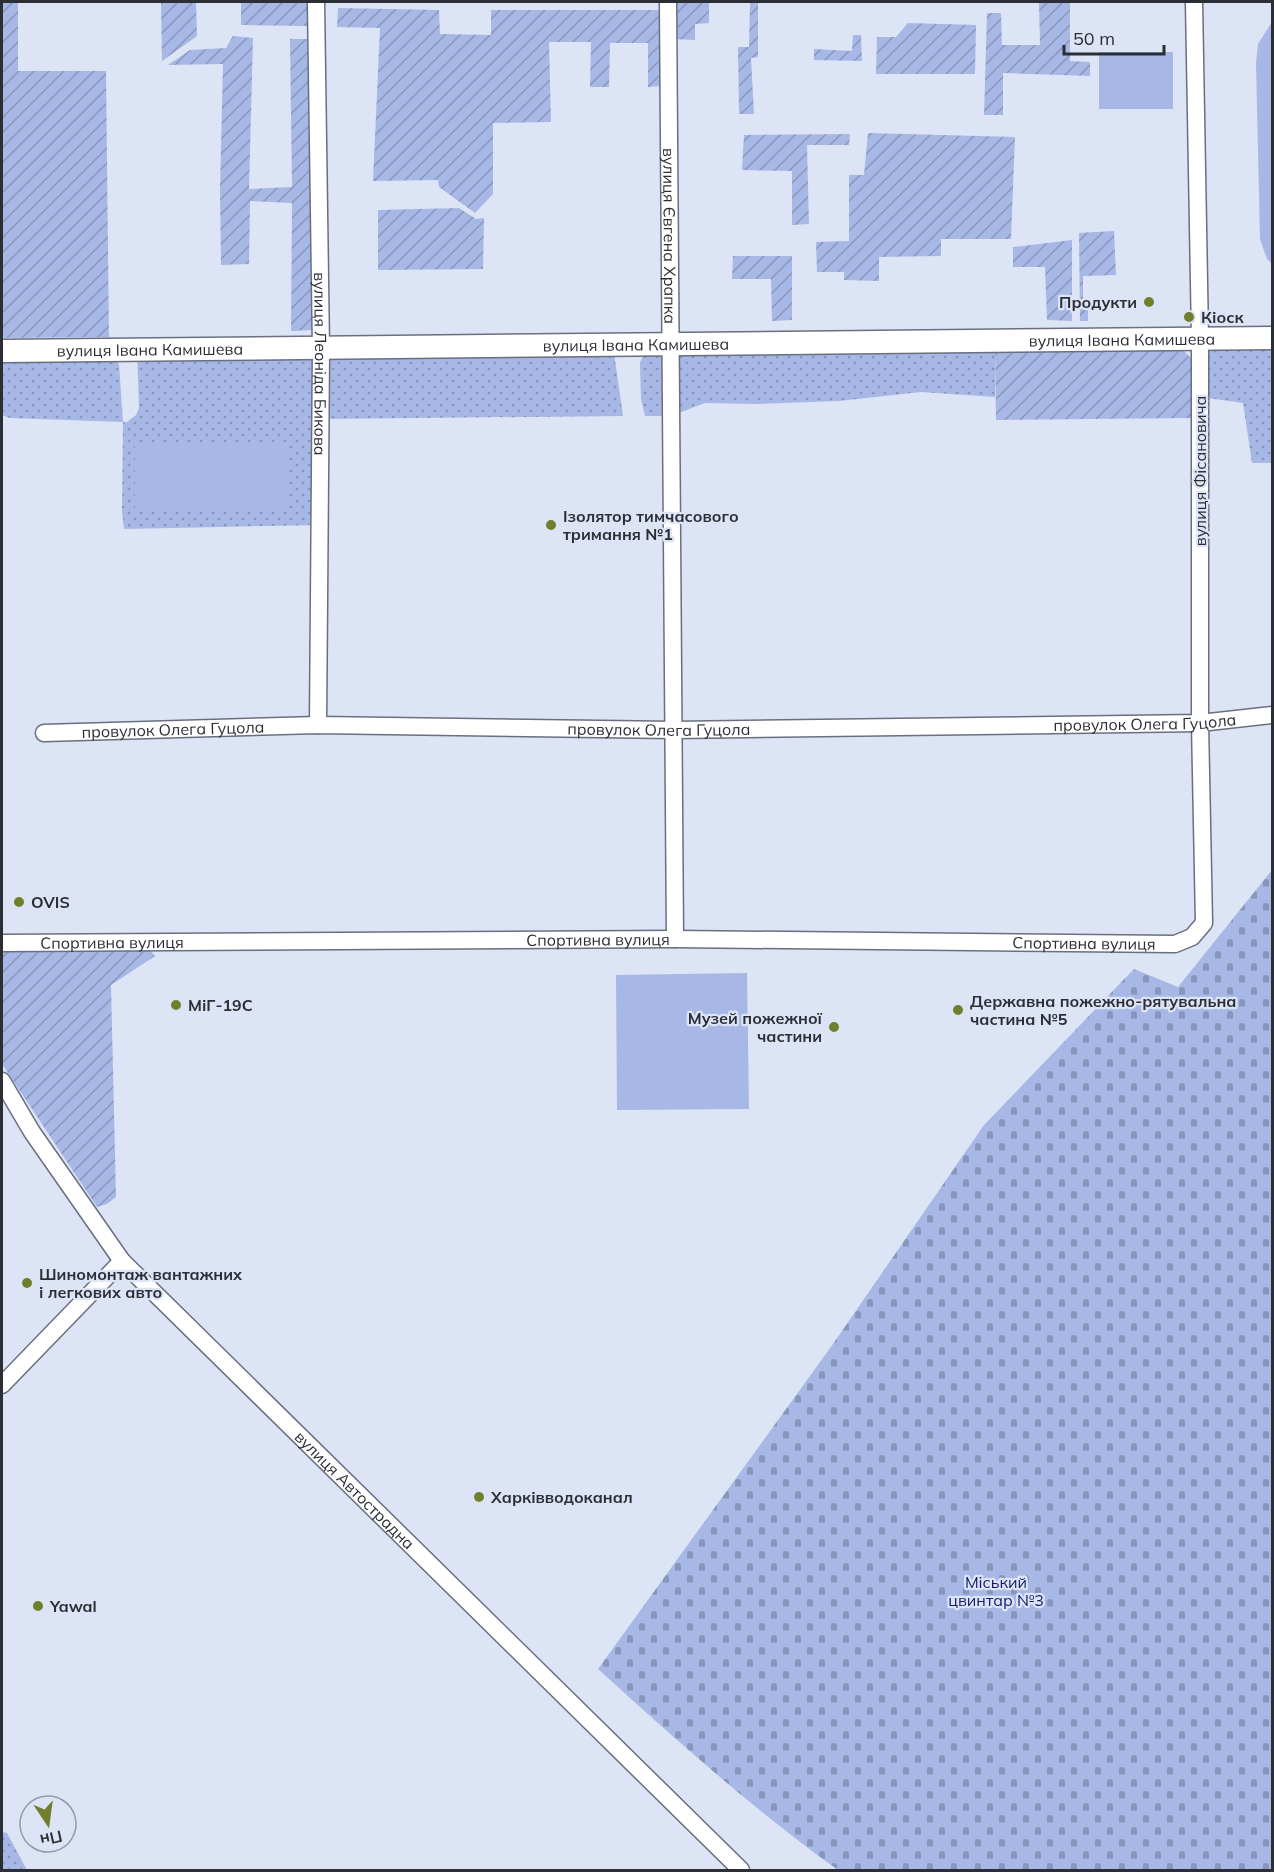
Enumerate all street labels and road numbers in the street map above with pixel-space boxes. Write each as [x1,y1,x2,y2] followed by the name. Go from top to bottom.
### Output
[659,148,680,324] street label: вулиця Євгена Храпка
[310,272,331,456] street label: вулиця Леоніда Бикова
[1029,329,1215,350] street label: вулиця Івана Камишева
[543,334,729,355] street label: вулиця Івана Камишева
[57,339,243,360] street label: вулиця Івана Камишева
[1190,396,1210,546] street label: вулиця Фісановича
[1053,709,1237,735] street label: провулок Олега Гуцола
[81,717,265,742] street label: провулок Олега Гуцола
[567,719,750,740] street label: провулок Олега Гуцола
[526,929,670,950] street label: Спортивна вулиця
[40,932,184,953] street label: Спортивна вулиця
[1012,932,1156,954] street label: Спортивна вулиця
[291,1427,419,1553] street label: вулиця Автострадна

